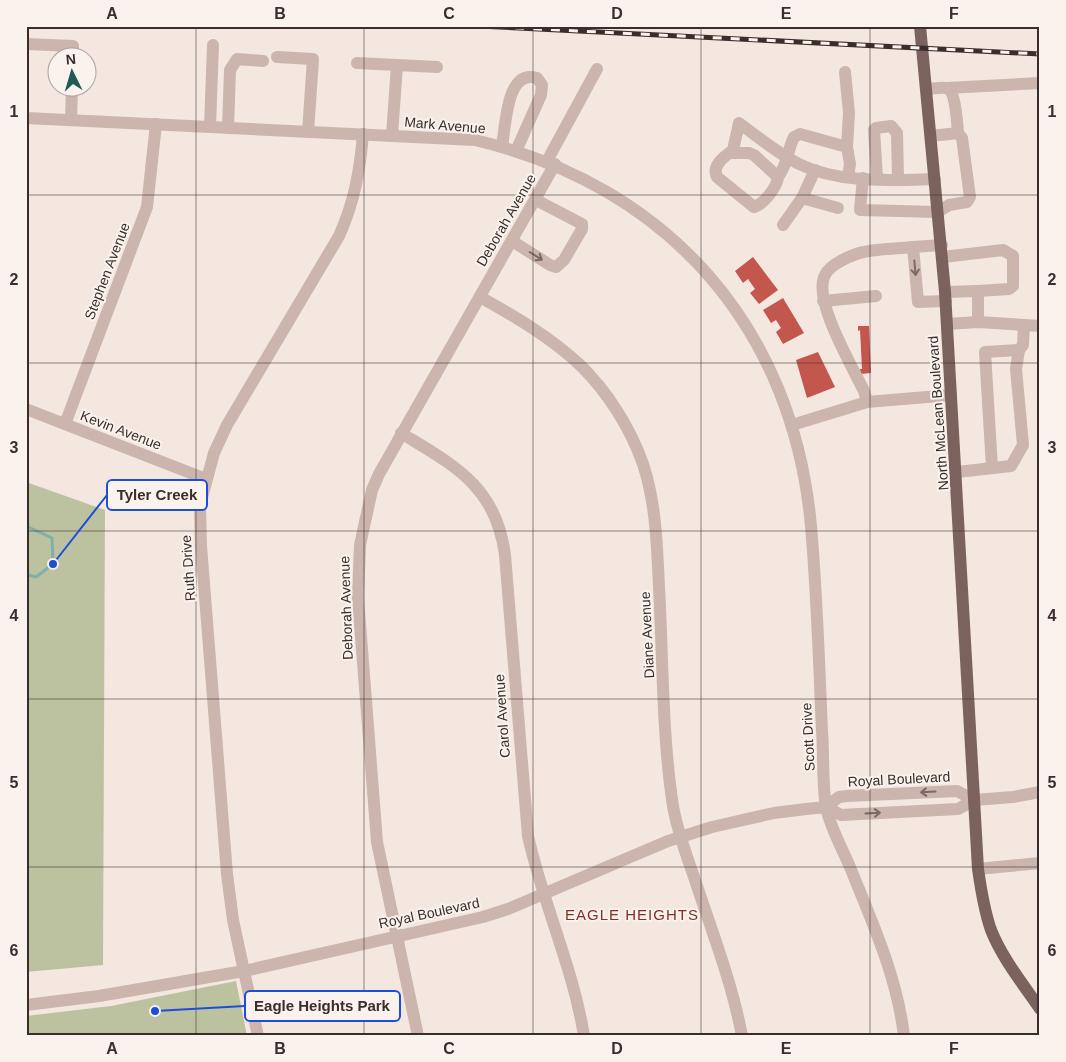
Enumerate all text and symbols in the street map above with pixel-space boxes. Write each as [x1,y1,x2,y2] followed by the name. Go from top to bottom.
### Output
[106,5,118,22] text: A
[274,5,286,22] text: B
[443,5,455,22] text: C
[611,5,623,22] text: D
[781,5,792,22] text: E
[949,5,959,22] text: F
[48,48,98,98] north arrow
[65,51,77,67] text: N
[10,103,19,120] text: 1
[1048,103,1057,120] text: 1
[404,113,486,137] street label: Mark Avenue
[473,171,539,269] street label: Deborah Avenue
[81,220,133,322] street label: Stephen Avenue
[528,251,542,261] one-way arrow
[910,259,920,275] one-way arrow
[10,271,19,288] text: 2
[1048,271,1057,288] text: 2
[925,335,951,491] street label: North McLean Boulevard
[78,407,164,453] street label: Kevin Avenue
[10,439,19,456] text: 3
[1048,439,1057,456] text: 3
[107,480,207,510] callout: Tyler Creek
[117,486,198,503] text: Tyler Creek
[178,534,198,602] street label: Ruth Drive
[336,556,356,660] street label: Deborah Avenue
[637,591,657,679] street label: Diane Avenue
[10,607,19,624] text: 4
[1048,607,1057,624] text: 4
[491,673,513,758] street label: Carol Avenue
[798,702,818,772] street label: Scott Drive
[847,768,951,790] street label: Royal Boulevard
[10,774,19,791] text: 5
[1048,774,1057,791] text: 5
[920,787,936,796] one-way arrow
[864,808,881,818] one-way arrow
[377,894,481,932] street label: Royal Boulevard
[565,906,699,923] district label: EAGLE HEIGHTS
[10,942,19,959] text: 6
[1048,942,1057,959] text: 6
[245,991,400,1021] callout: Eagle Heights Park
[254,997,391,1014] text: Eagle Heights Park
[106,1040,118,1057] text: A
[274,1040,286,1057] text: B
[443,1040,455,1057] text: C
[611,1040,623,1057] text: D
[781,1040,792,1057] text: E
[949,1040,959,1057] text: F

